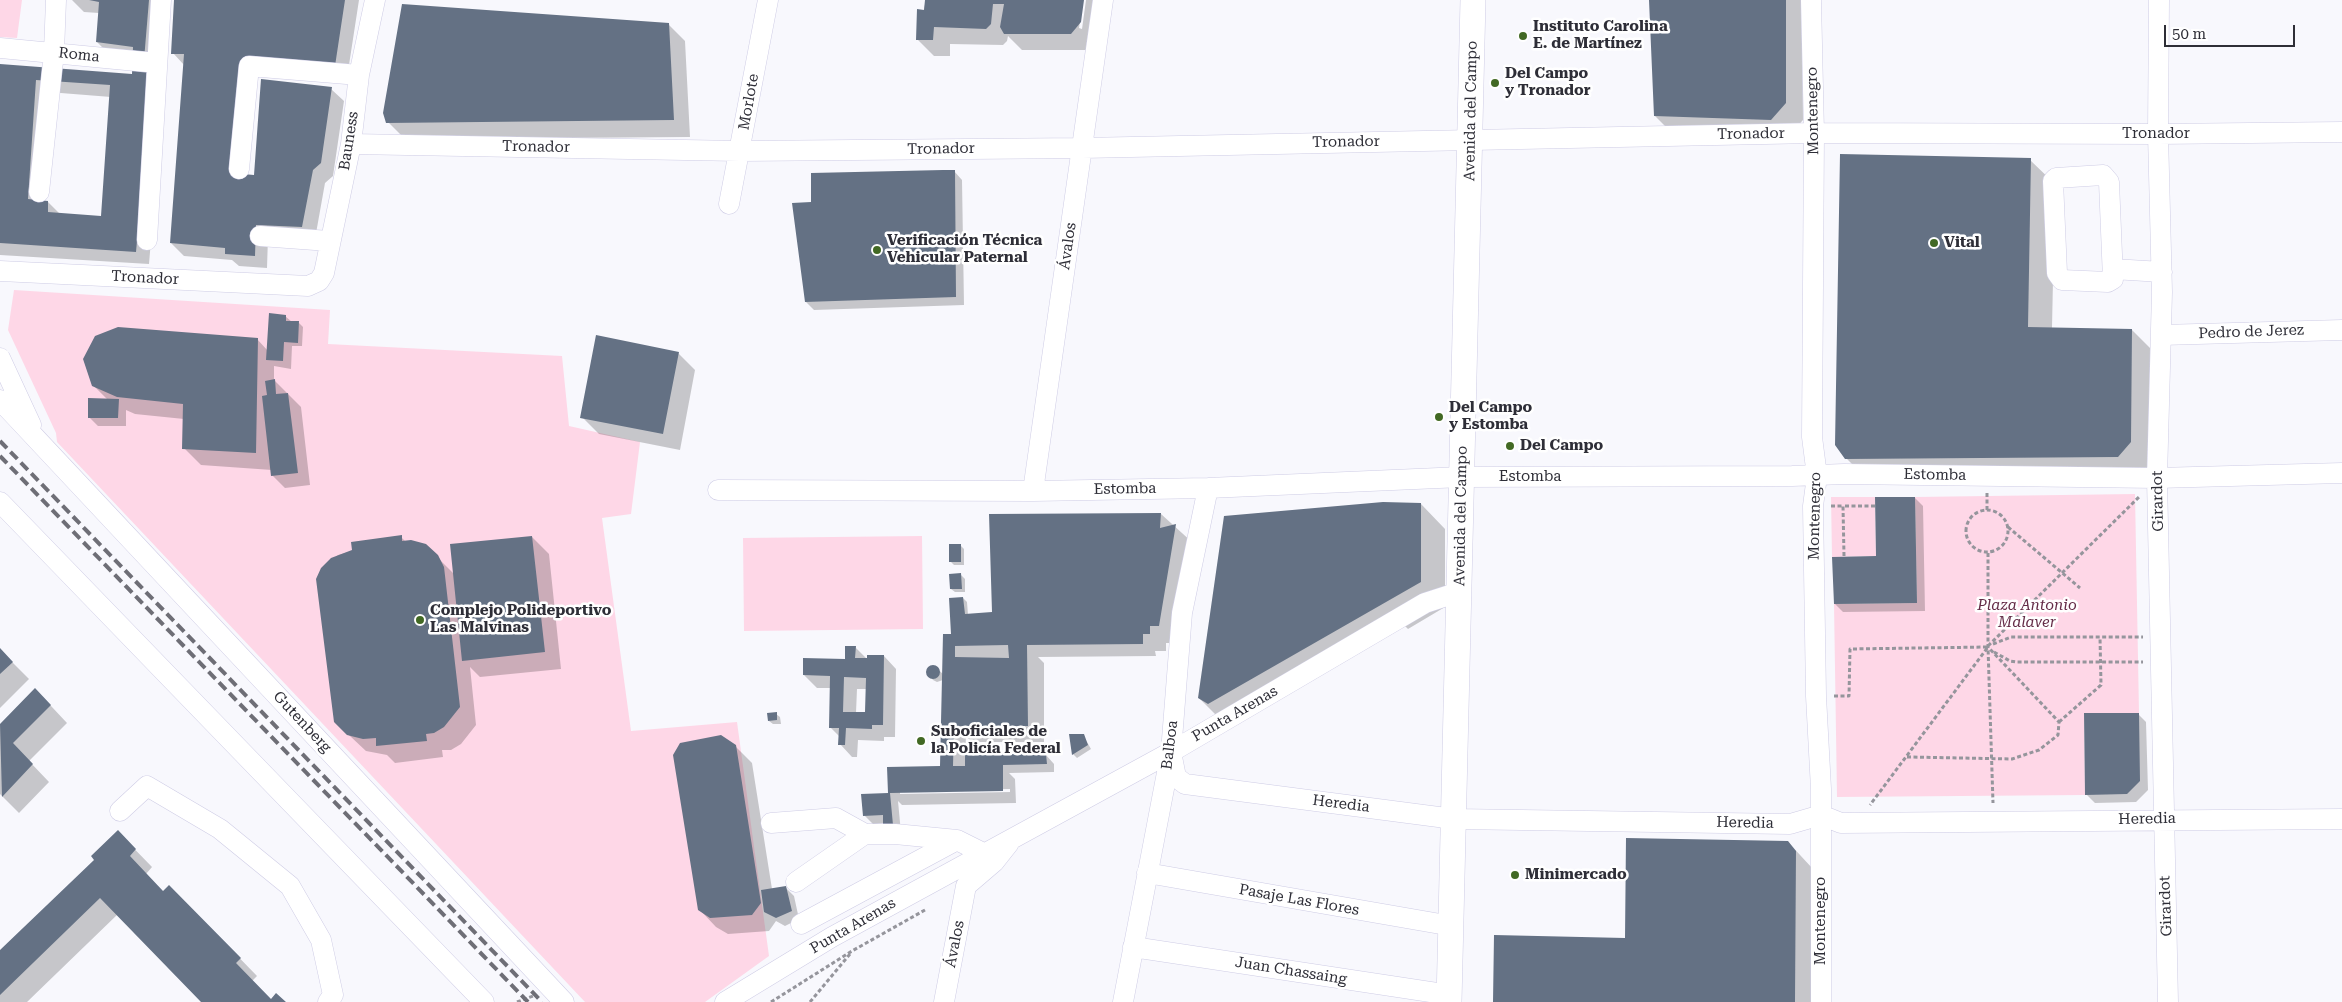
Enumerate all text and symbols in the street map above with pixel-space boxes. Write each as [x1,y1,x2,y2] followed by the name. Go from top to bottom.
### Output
[2167,15,2298,47] scale bar
[1533,18,1668,53] place label: Instituto Carolina E. de Martínez
[2172,25,2206,43] text: 50 m
[1517,30,1529,42] marker: Instituto Carolina E. de Martínez
[1461,41,1481,181] street label: Avenida del Campo
[58,44,100,66] street label: Roma
[1505,65,1591,100] place label: Del Campo y Tronador
[1803,67,1823,155] street label: Montenegro
[735,72,763,132] street label: Morlote
[1489,77,1501,89] marker: Del Campo y Tronador
[335,110,363,172] street label: Bauness
[1717,124,1785,144] street label: Tronador
[2122,125,2190,143] street label: Tronador
[1312,132,1380,152] street label: Tronador
[502,137,570,157] street label: Tronador
[907,139,975,159] street label: Tronador
[1056,221,1080,271] street label: Ávalos
[887,232,1042,267] place label: Verificación Técnica Vehicular Paternal
[1944,234,1980,252] place label: Vital
[1928,237,1940,249] marker: Vital
[871,244,883,256] marker: Verificación Técnica Vehicular Paternal
[111,267,179,289] street label: Tronador
[2198,321,2304,343] street label: Pedro de Jerez
[1449,399,1532,434] place label: Del Campo y Estomba
[1433,411,1445,423] marker: Del Campo y Estomba
[1520,437,1603,455] place label: Del Campo
[1504,440,1516,452] marker: Del Campo
[1451,446,1471,586] street label: Avenida del Campo
[1904,465,1966,485] street label: Estomba
[1499,468,1561,486] street label: Estomba
[2148,470,2168,532] street label: Girardot
[1805,472,1825,560] street label: Montenegro
[1094,479,1156,499] street label: Estomba
[1977,597,2077,632] park label: Plaza Antonio Malaver
[430,602,611,637] place label: Complejo Polideportivo Las Malvinas
[414,614,426,626] marker: Complejo Polideportivo Las Malvinas
[1189,682,1281,746] street label: Punta Arenas
[269,688,335,756] street label: Gutenberg
[1158,719,1182,771] street label: Balboa
[931,723,1061,758] place label: Suboficiales de la Policía Federal
[915,735,927,747] marker: Suboficiales de la Policía Federal
[1311,792,1371,816] street label: Heredia
[2118,810,2176,828] street label: Heredia
[1716,814,1774,832] street label: Heredia
[1525,866,1627,884] place label: Minimercado
[1509,869,1521,881] marker: Minimercado
[2156,875,2176,937] street label: Girardot
[1812,877,1830,965] street label: Montenegro
[1237,881,1361,919] street label: Pasaje Las Flores
[807,894,899,958] street label: Punta Arenas
[942,919,968,969] street label: Ávalos
[1234,953,1348,989] street label: Juan Chassaing

